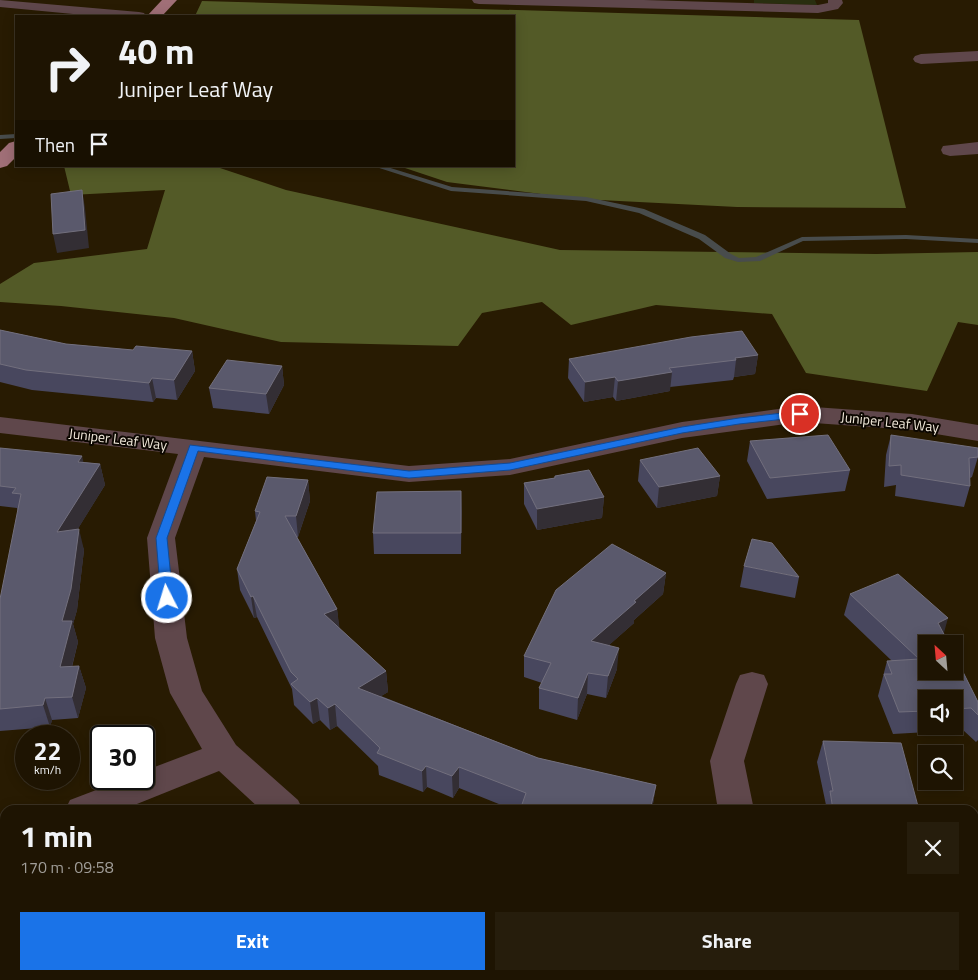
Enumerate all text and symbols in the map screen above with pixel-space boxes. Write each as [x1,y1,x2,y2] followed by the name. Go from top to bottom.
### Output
[118,24,194,78] text: 40 m
[35,35,100,100] icon: right
[118,72,273,106] text: Juniper Leaf Way
[35,130,75,159] text: Then
[85,130,113,158] icon: arrive
[779,393,821,435] pin
[786,400,814,428] icon: arrive
[840,406,940,437] street label: Juniper Leaf Way
[68,422,169,455] street label: Juniper Leaf Way
[140,571,192,623] position arrow
[918,635,962,680] north arrow
[918,635,963,790] map controls
[918,690,963,735] button: sound
[90,725,155,790] speed limit sign: 30
[33,732,62,770] text: 22
[918,745,963,790] button: search
[34,760,61,779] text: km/h
[20,813,93,859] text: 1 min
[907,822,959,874] button: close
[20,855,114,879] text: 170 m · 09:58
[20,912,485,970] button: Exit
[495,912,959,970] button: Share

